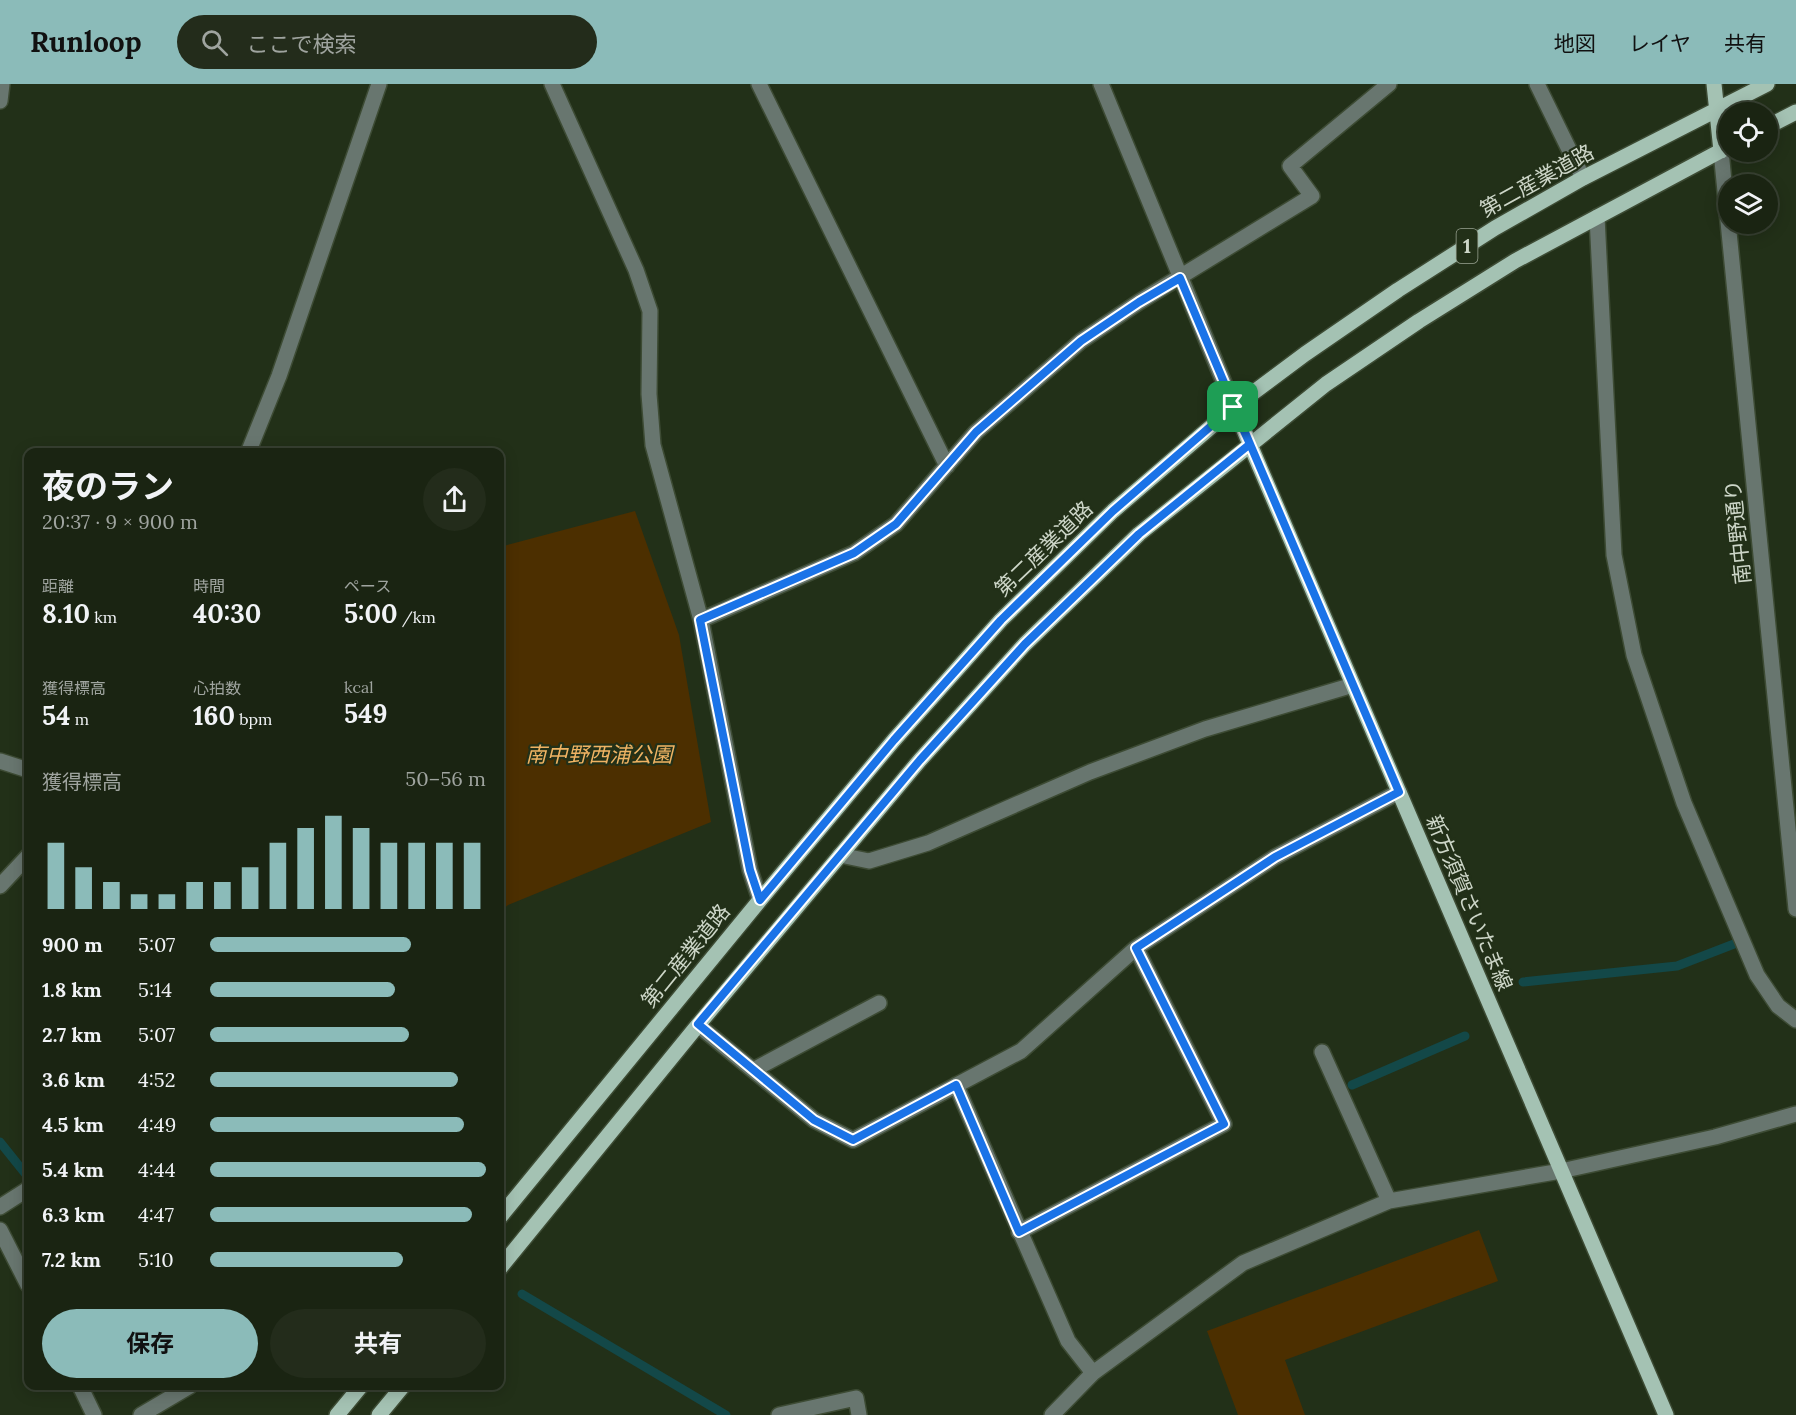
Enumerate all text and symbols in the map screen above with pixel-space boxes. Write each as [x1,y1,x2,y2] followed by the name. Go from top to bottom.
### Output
[177,15,597,69] search box
[30,24,141,60] text: Runloop
[198,26,231,59] icon: search
[246,30,356,58] text: ここで検索
[1554,30,1596,57] text: 地図
[1629,30,1691,57] text: レイヤ
[1724,30,1766,57] text: 共有
[1718,102,1778,234] map controls
[1718,102,1778,162] button: locate
[1475,138,1598,223] street label: 第二産業道路
[1718,174,1778,234] button: layers
[1456,229,1478,263] road number: 1
[1207,381,1258,432] pin
[1216,390,1249,423] icon: arrive
[42,465,174,507] text: 夜のラン
[423,468,486,531] button: share
[1719,478,1756,586] street label: 南中野通り
[989,495,1098,602] street label: 第二産業道路
[42,509,198,534] text: 20:37 · 9 × 900 m
[42,576,74,596] text: 距離
[193,576,225,596] text: 時間
[344,576,391,596] text: ペース
[42,597,90,630] text: 8.10
[193,597,261,630] text: 40:30
[344,597,398,630] text: 5:00
[90,607,117,627] text: km
[398,607,436,627] text: /km
[344,677,374,697] text: kcal
[42,678,106,698] text: 獲得標高
[193,678,241,698] text: 心拍数
[344,697,388,730] text: 549
[42,699,71,732] text: 54
[193,699,235,732] text: 160
[71,709,89,729] text: m
[235,709,272,729] text: bpm
[526,741,675,768] park label: 南中野西浦公園
[405,766,486,791] text: 50–56 m
[42,769,122,794] text: 獲得標高
[1420,811,1519,995] street label: 新方須賀さいたま線
[635,898,736,1013] street label: 第二産業道路
[42,932,103,957] text: 900 m
[138,932,175,957] text: 5:07
[42,977,102,1002] text: 1.8 km
[138,977,172,1002] text: 5:14
[42,1022,102,1047] text: 2.7 km
[138,1022,175,1047] text: 5:07
[42,1067,105,1092] text: 3.6 km
[138,1067,175,1092] text: 4:52
[42,1112,104,1137] text: 4.5 km
[138,1112,176,1137] text: 4:49
[42,1157,104,1182] text: 5.4 km
[138,1157,176,1182] text: 4:44
[42,1202,105,1227] text: 6.3 km
[138,1202,174,1227] text: 4:47
[42,1247,101,1272] text: 7.2 km
[138,1247,174,1272] text: 5:10
[42,1309,258,1378] button: 保存
[270,1309,486,1378] button: 共有

